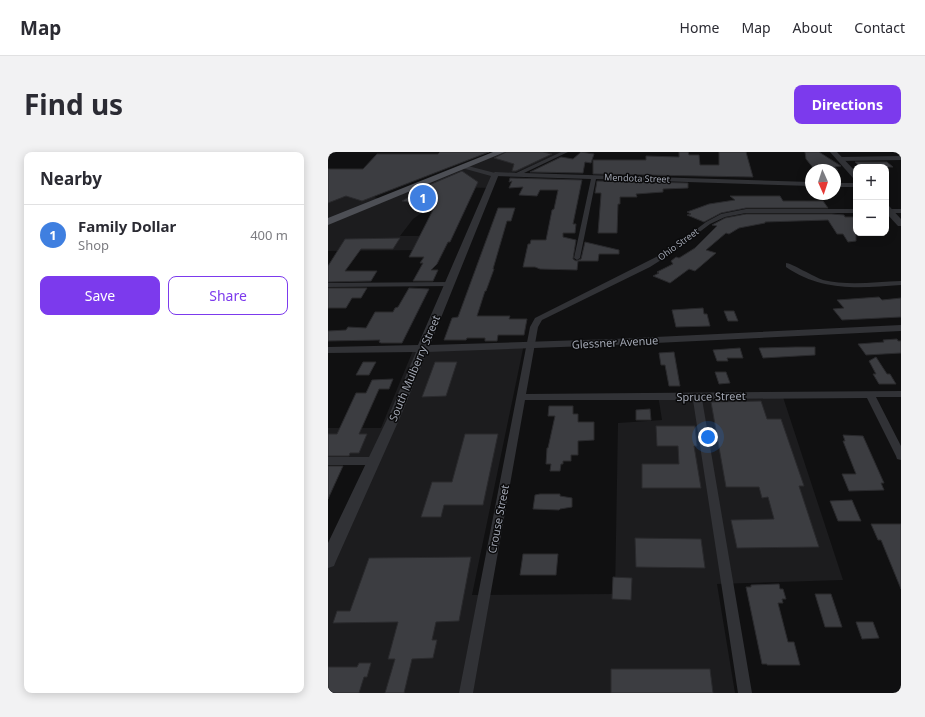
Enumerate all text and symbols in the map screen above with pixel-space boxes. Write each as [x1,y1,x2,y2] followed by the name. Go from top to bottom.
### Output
[20,15,61,41] text: Map
[680,18,719,37] text: Home
[741,18,771,37] text: Map
[793,18,832,37] text: About
[854,18,905,37] text: Contact
[24,85,123,123] text: Find us
[794,85,901,124] button: Directions
[805,164,841,200] north arrow
[853,164,889,236] map controls
[853,164,889,200] button: +
[40,167,102,190] text: Nearby
[604,170,671,186] street label: Mendota Street
[410,183,436,213] pin: 1
[853,200,889,236] button: −
[78,216,176,236] text: Family Dollar
[655,224,702,263] street label: Ohio Street
[49,226,57,244] text: 1
[250,226,288,244] text: 400 m
[78,236,109,254] text: Shop
[40,276,160,315] button: Save
[168,276,288,315] button: Share
[385,313,443,423] street label: South Mulberry Street
[571,332,659,352] street label: Glessner Avenue
[676,388,746,404] street label: Spruce Street
[698,427,718,447] your location
[484,483,512,555] street label: Crouse Street

